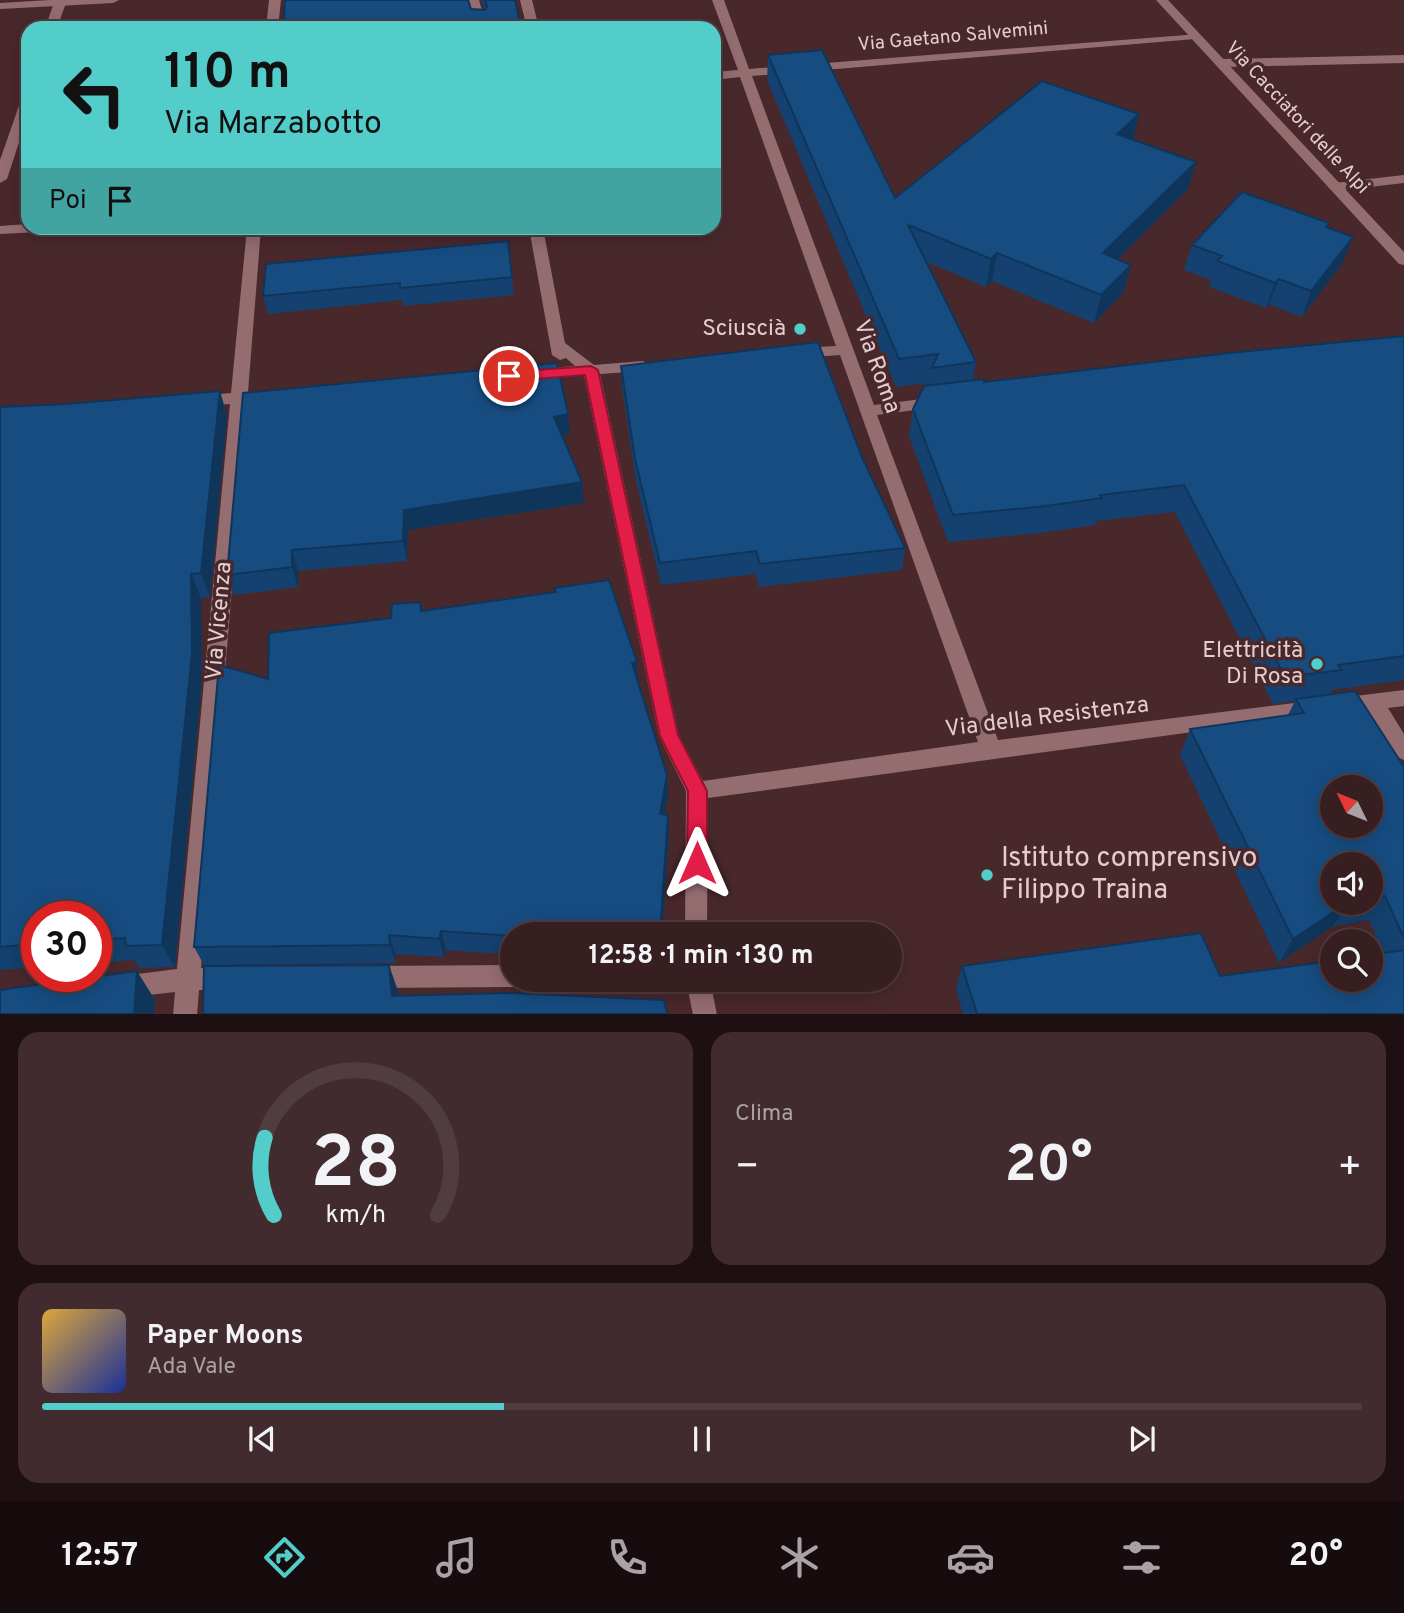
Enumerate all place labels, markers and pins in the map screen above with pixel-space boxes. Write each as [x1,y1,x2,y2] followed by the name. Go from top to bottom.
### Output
[702,315,786,344] place label: Sciuscià
[792,321,808,337] marker: Sciuscià
[479,346,539,406] pin
[1202,637,1303,692] place label: Elettricità Di Rosa
[1309,656,1325,672] marker: Elettricità Di Rosa
[1001,841,1257,909] place label: Istituto comprensivo Filippo Traina
[979,867,995,883] marker: Istituto comprensivo Filippo Traina

